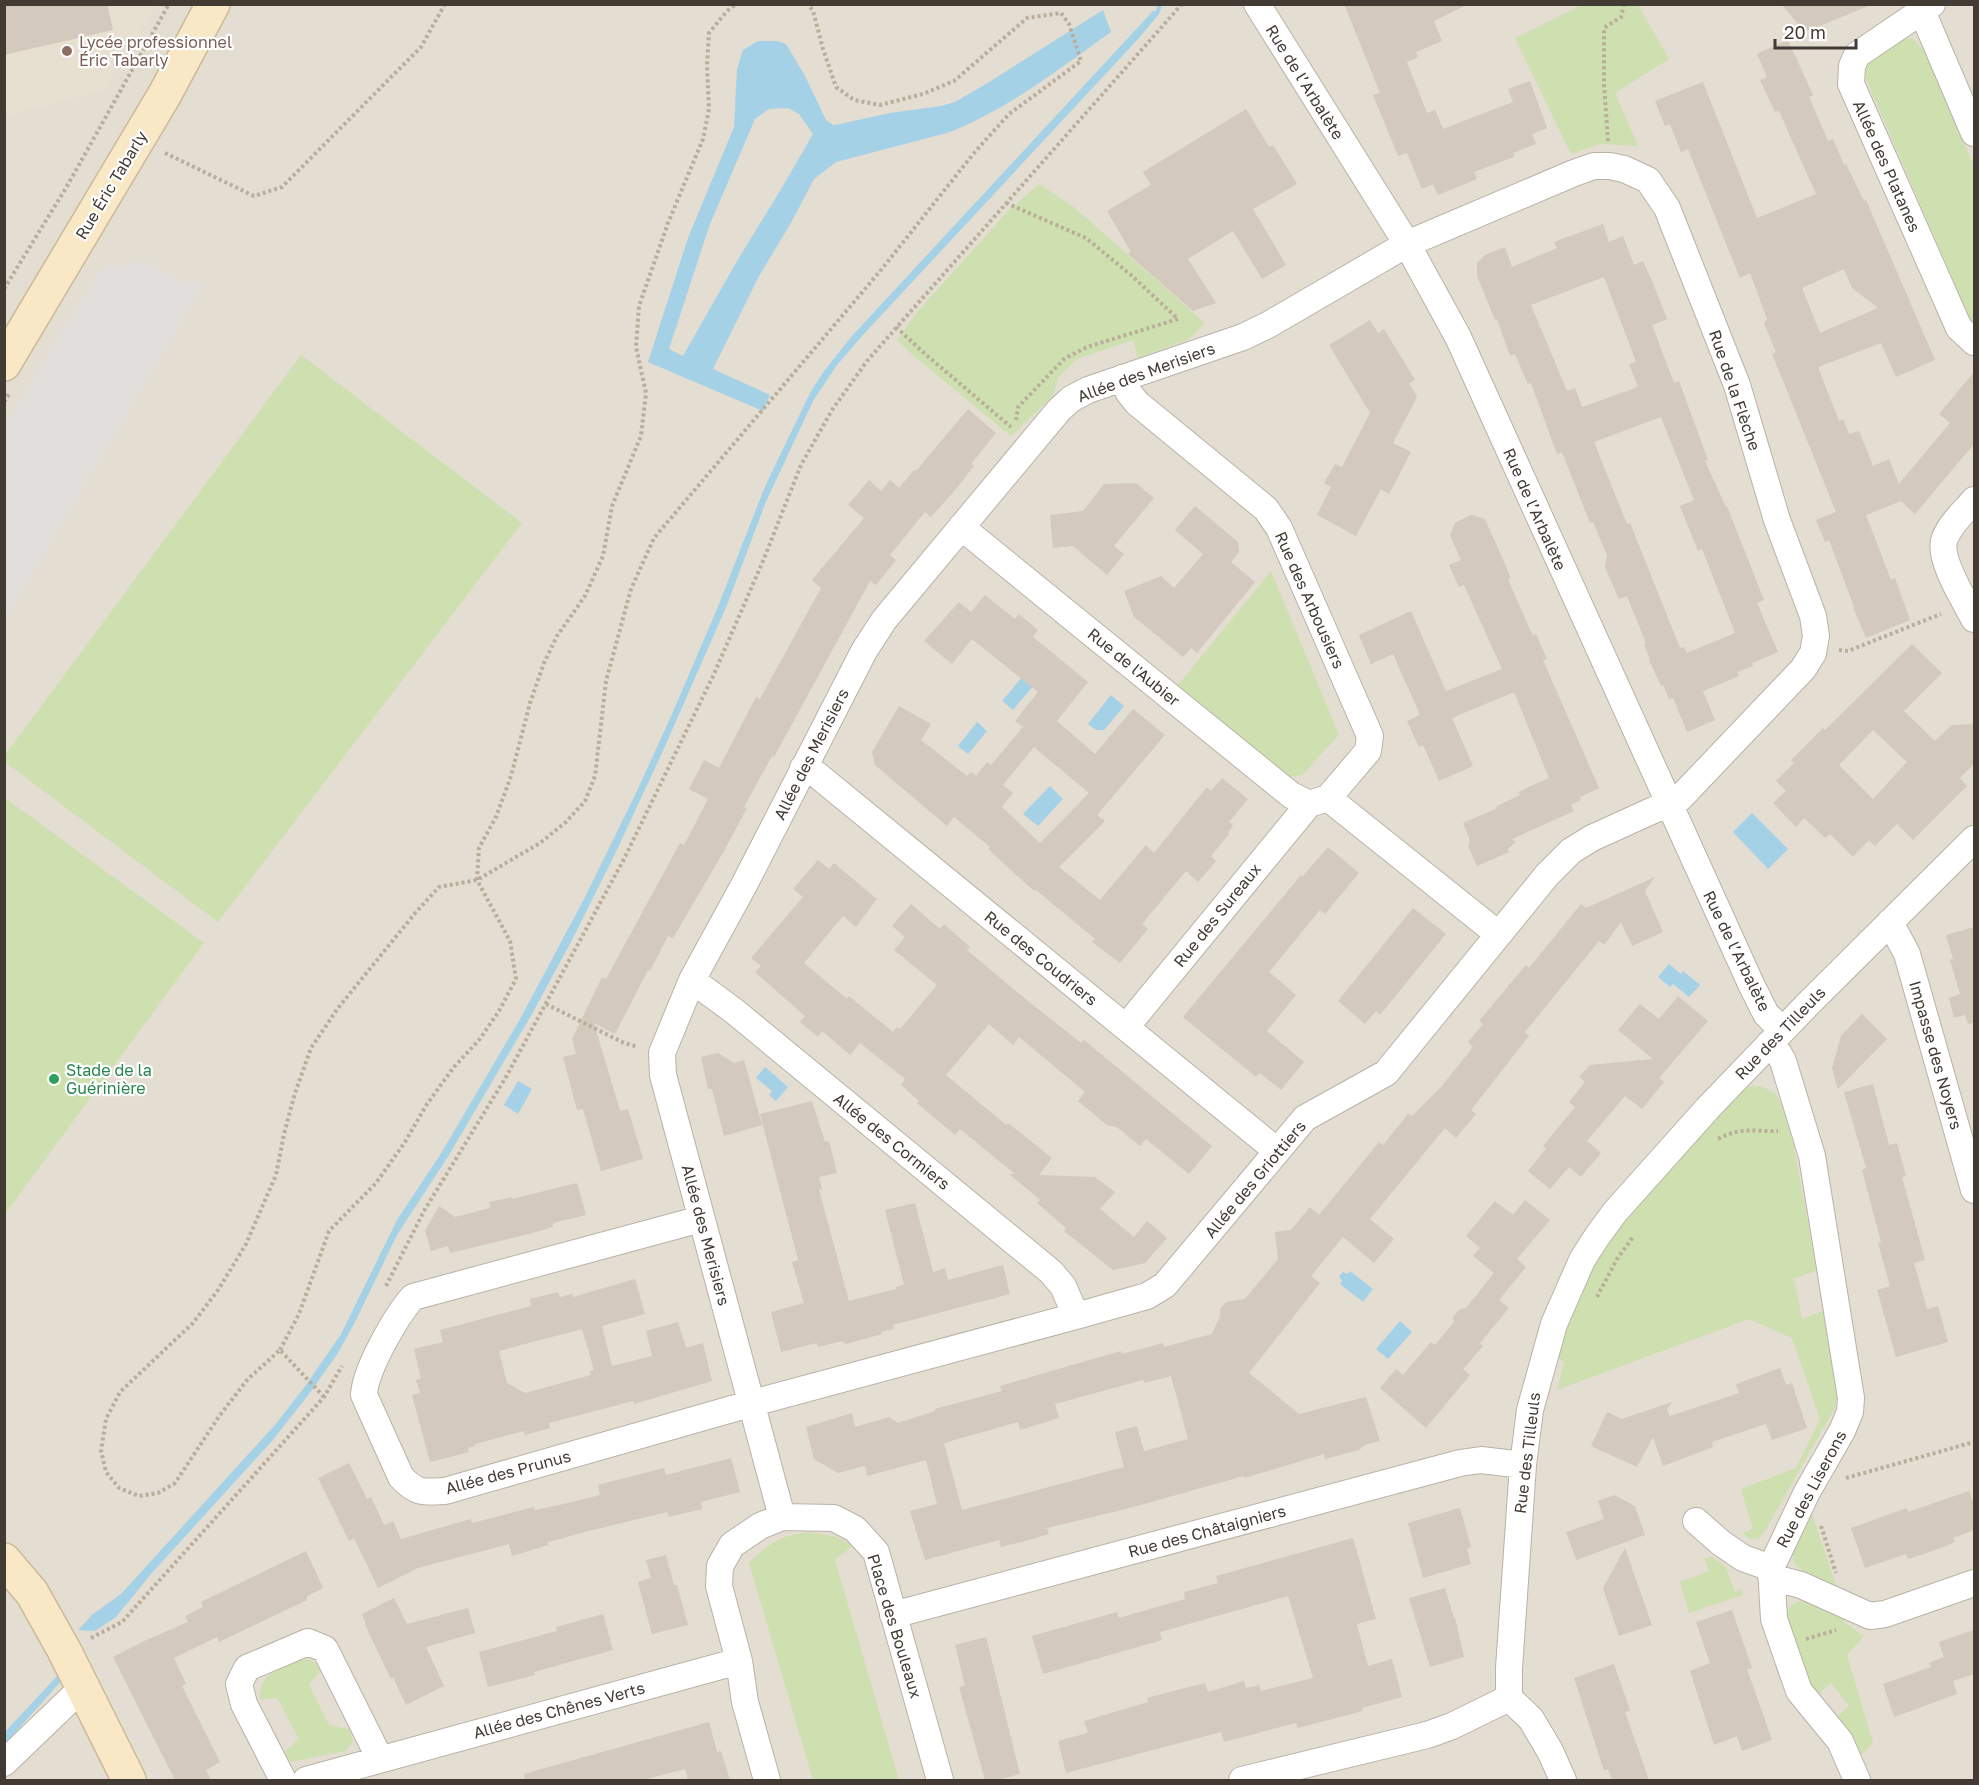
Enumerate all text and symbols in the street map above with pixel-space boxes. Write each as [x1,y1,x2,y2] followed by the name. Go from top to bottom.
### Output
[1775,12,1856,50] scale bar
[1262,21,1348,143] street label: Rue de l’Arbalète
[1784,21,1826,43] text: 20 m
[79,32,232,70] place label: Lycée professionnel Éric Tabarly
[60,44,74,58] marker: Lycée professionnel Éric Tabarly
[1849,97,1925,235] street label: Allée des Platanes
[71,127,151,243] street label: Rue Éric Tabarly
[1705,327,1765,453] street label: Rue de la Flèche
[1074,338,1218,406] street label: Allée des Merisiers
[1499,445,1571,573] street label: Rue de l’Arbalète
[1271,528,1349,672] street label: Rue des Arbousiers
[1084,624,1184,710] street label: Rue de l'Aubier
[769,685,853,823] street label: Allée des Merisiers
[1169,859,1265,971] street label: Rue des Sureaux
[1699,887,1775,1015] street label: Rue de l’Arbalète
[980,906,1102,1010] street label: Rue des Coudriers
[1905,978,1967,1132] street label: Impasse des Noyers
[1730,982,1830,1084] street label: Rue des Tilleuls
[66,1060,152,1098] place label: Stade de la Guérinière
[47,1072,61,1086] marker: Stade de la Guérinière
[830,1088,954,1194] street label: Allée des Cormiers
[1200,1116,1310,1242] street label: Allée des Griottiers
[678,1162,734,1308] street label: Allée des Merisiers
[1510,1391,1544,1515] street label: Rue des Tilleuls
[1772,1427,1850,1551] street label: Rue des Liserons
[443,1446,573,1498] street label: Allée des Prunus
[1126,1500,1288,1562] street label: Rue des Châtaigniers
[864,1551,927,1701] street label: Place des Bouleaux
[471,1677,647,1743] street label: Allée des Chênes Verts

